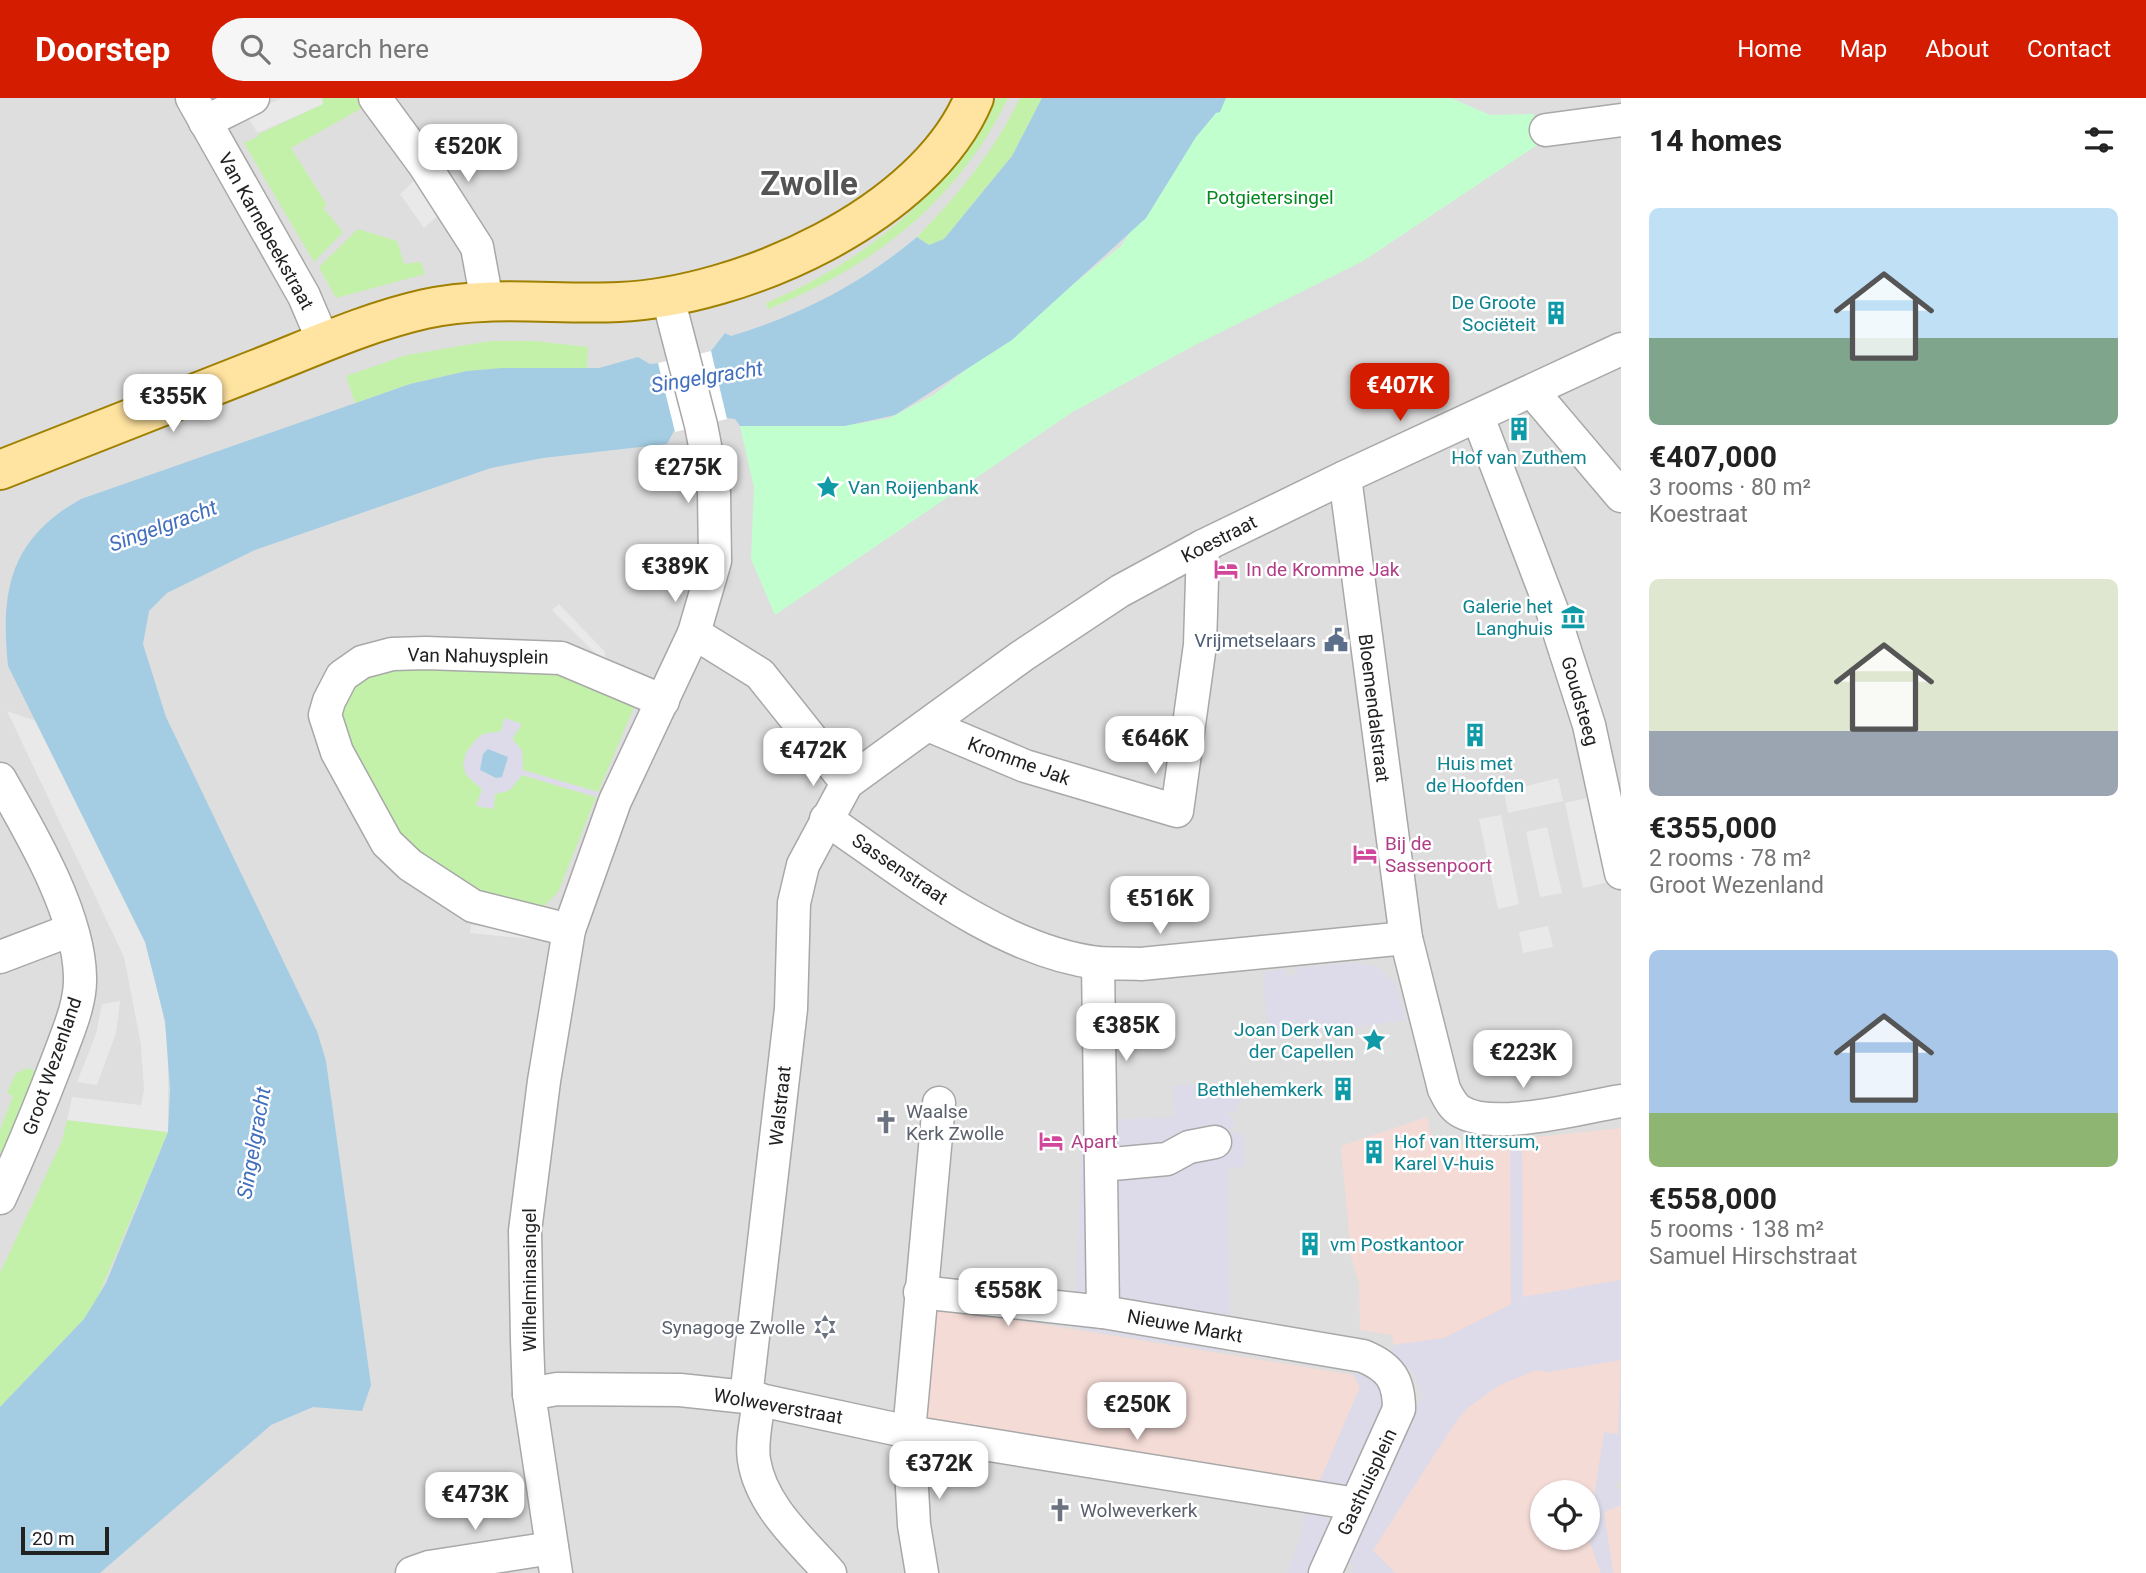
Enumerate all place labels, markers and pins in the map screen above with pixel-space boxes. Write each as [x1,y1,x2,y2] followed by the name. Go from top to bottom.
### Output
[419,125,517,184] pin: €520K
[1452,291,1536,336] place label: De Groote Sociëteit
[1542,299,1570,327] building icon: De Groote Sociëteit
[1351,364,1449,423] pin: €407K
[124,374,222,434] pin: €355K
[1505,415,1533,443] building icon: Hof van Zuthem
[639,446,737,505] pin: €275K
[1451,446,1587,469] place label: Hof van Zuthem
[814,473,842,501] place icon: Van Roijenbank
[848,476,979,499] place label: Van Roijenbank
[626,545,724,604] pin: €389K
[1212,555,1240,583] hotel icon: In de Kromme Jak
[1246,558,1400,581] place label: In de Kromme Jak
[1462,595,1553,640] place label: Galerie het Langhuis
[1559,603,1587,631] museum icon: Galerie het Langhuis
[1322,626,1350,654] public building icon: Vrijmetselaars
[1194,629,1316,652] place label: Vrijmetselaars
[1106,716,1204,776] pin: €646K
[1461,721,1489,749] building icon: Huis met de Hoofden
[764,728,862,788] pin: €472K
[1426,752,1524,797] place label: Huis met de Hoofden
[1385,832,1492,877] place label: Bij de Sassenpoort
[1351,840,1379,868] hotel icon: Bij de Sassenpoort
[1111,876,1209,936] pin: €516K
[1077,1004,1175,1063] pin: €385K
[1234,1018,1354,1063] place label: Joan Derk van der Capellen
[1360,1026,1388,1054] place icon: Joan Derk van der Capellen
[1474,1030,1572,1090] pin: €223K
[1329,1075,1357,1103] building icon: Bethlehemkerk
[1197,1078,1323,1101] place label: Bethlehemkerk
[906,1100,1004,1145] place label: Waalse Kerk Zwolle
[872,1108,900,1136] church icon: Waalse Kerk Zwolle
[1037,1127,1065,1155] hotel icon: Apart
[1071,1130,1118,1153] place label: Apart
[1394,1130,1539,1175] place label: Hof van Ittersum, Karel V-huis
[1360,1138,1388,1166] building icon: Hof van Ittersum, Karel V-huis
[1296,1230,1324,1258] building icon: vm Postkantoor
[1330,1233,1464,1256] place label: vm Postkantoor
[959,1268,1057,1328] pin: €558K
[811,1313,839,1341] synagogue icon: Synagoge Zwolle
[661,1316,805,1339] place label: Synagoge Zwolle
[1088,1382,1186,1442] pin: €250K
[890,1442,988,1501] pin: €372K
[426,1472,524,1532] pin: €473K
[1046,1496,1074,1524] church icon: Wolweverkerk
[1080,1499,1198,1522] place label: Wolweverkerk

